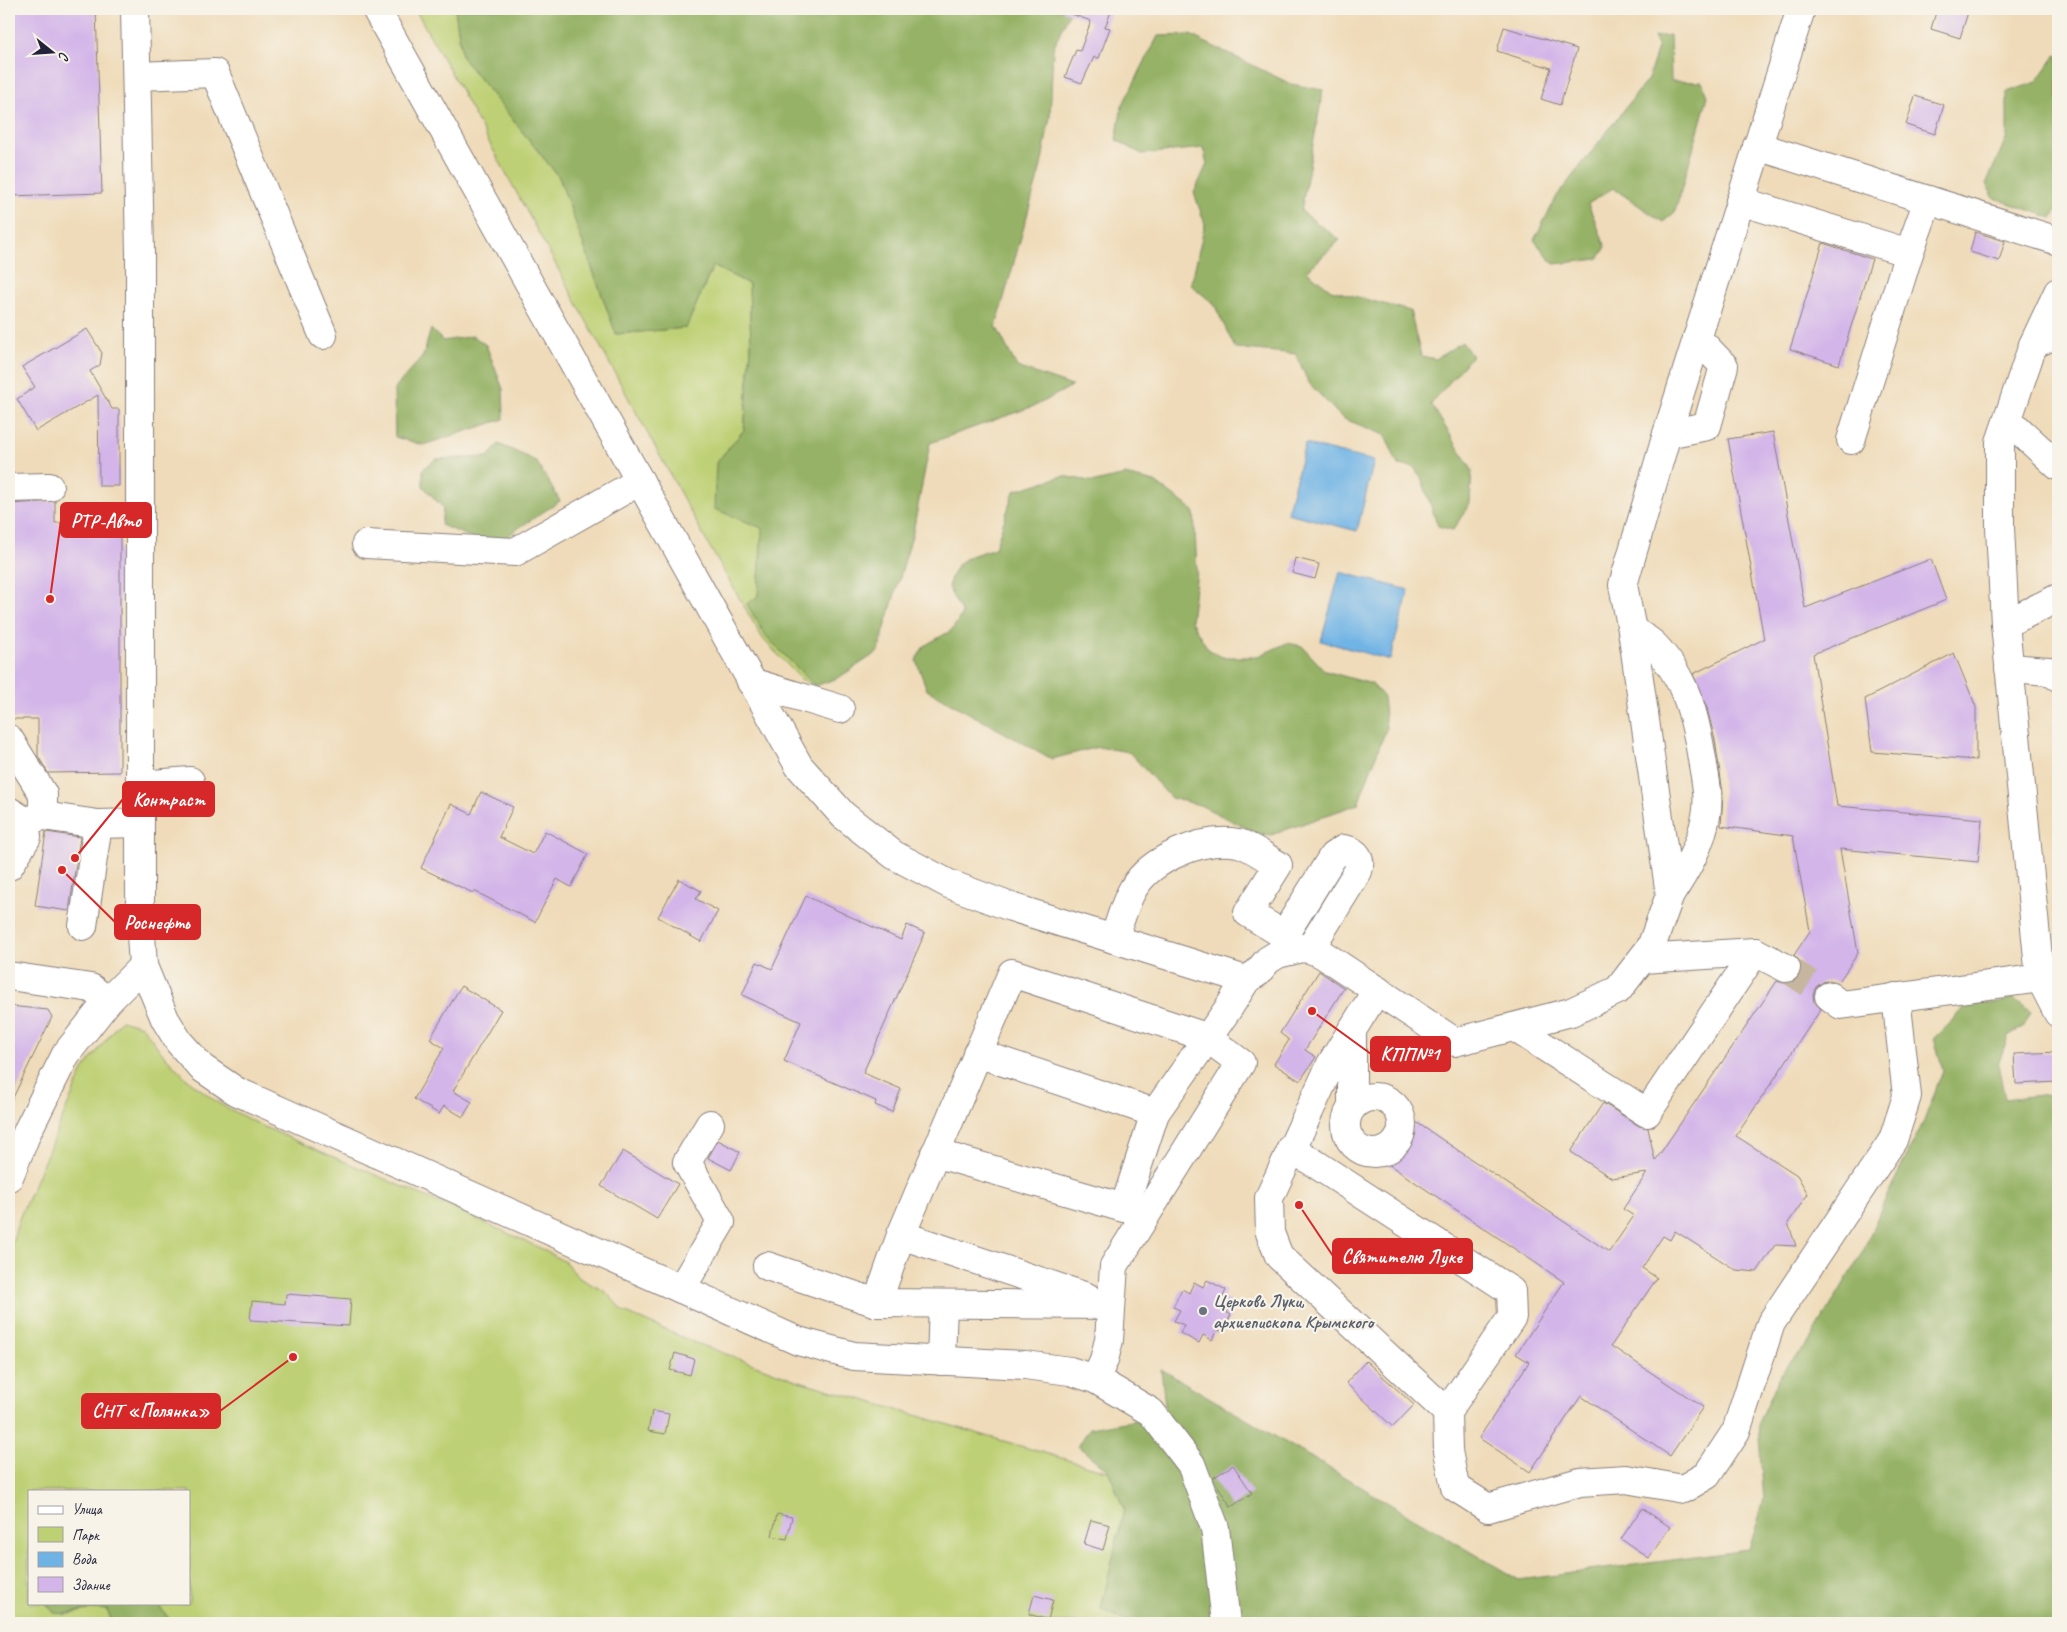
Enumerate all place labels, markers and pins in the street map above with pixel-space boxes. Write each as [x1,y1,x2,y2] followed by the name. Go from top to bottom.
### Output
[61,503,151,537] callout: РТР-Авто
[123,782,214,816] callout: Контраст
[115,905,200,939] callout: Роснефть
[1371,1037,1450,1071] callout: КПП№1
[1333,1239,1472,1273] callout: Святителю Луке
[1213,1290,1375,1333] place label: Церковь Луки, архиепископа Крымского
[1197,1305,1209,1317] marker: Церковь Луки, архиепископа Крымского
[82,1394,220,1428] callout: СНТ «Полянка»

